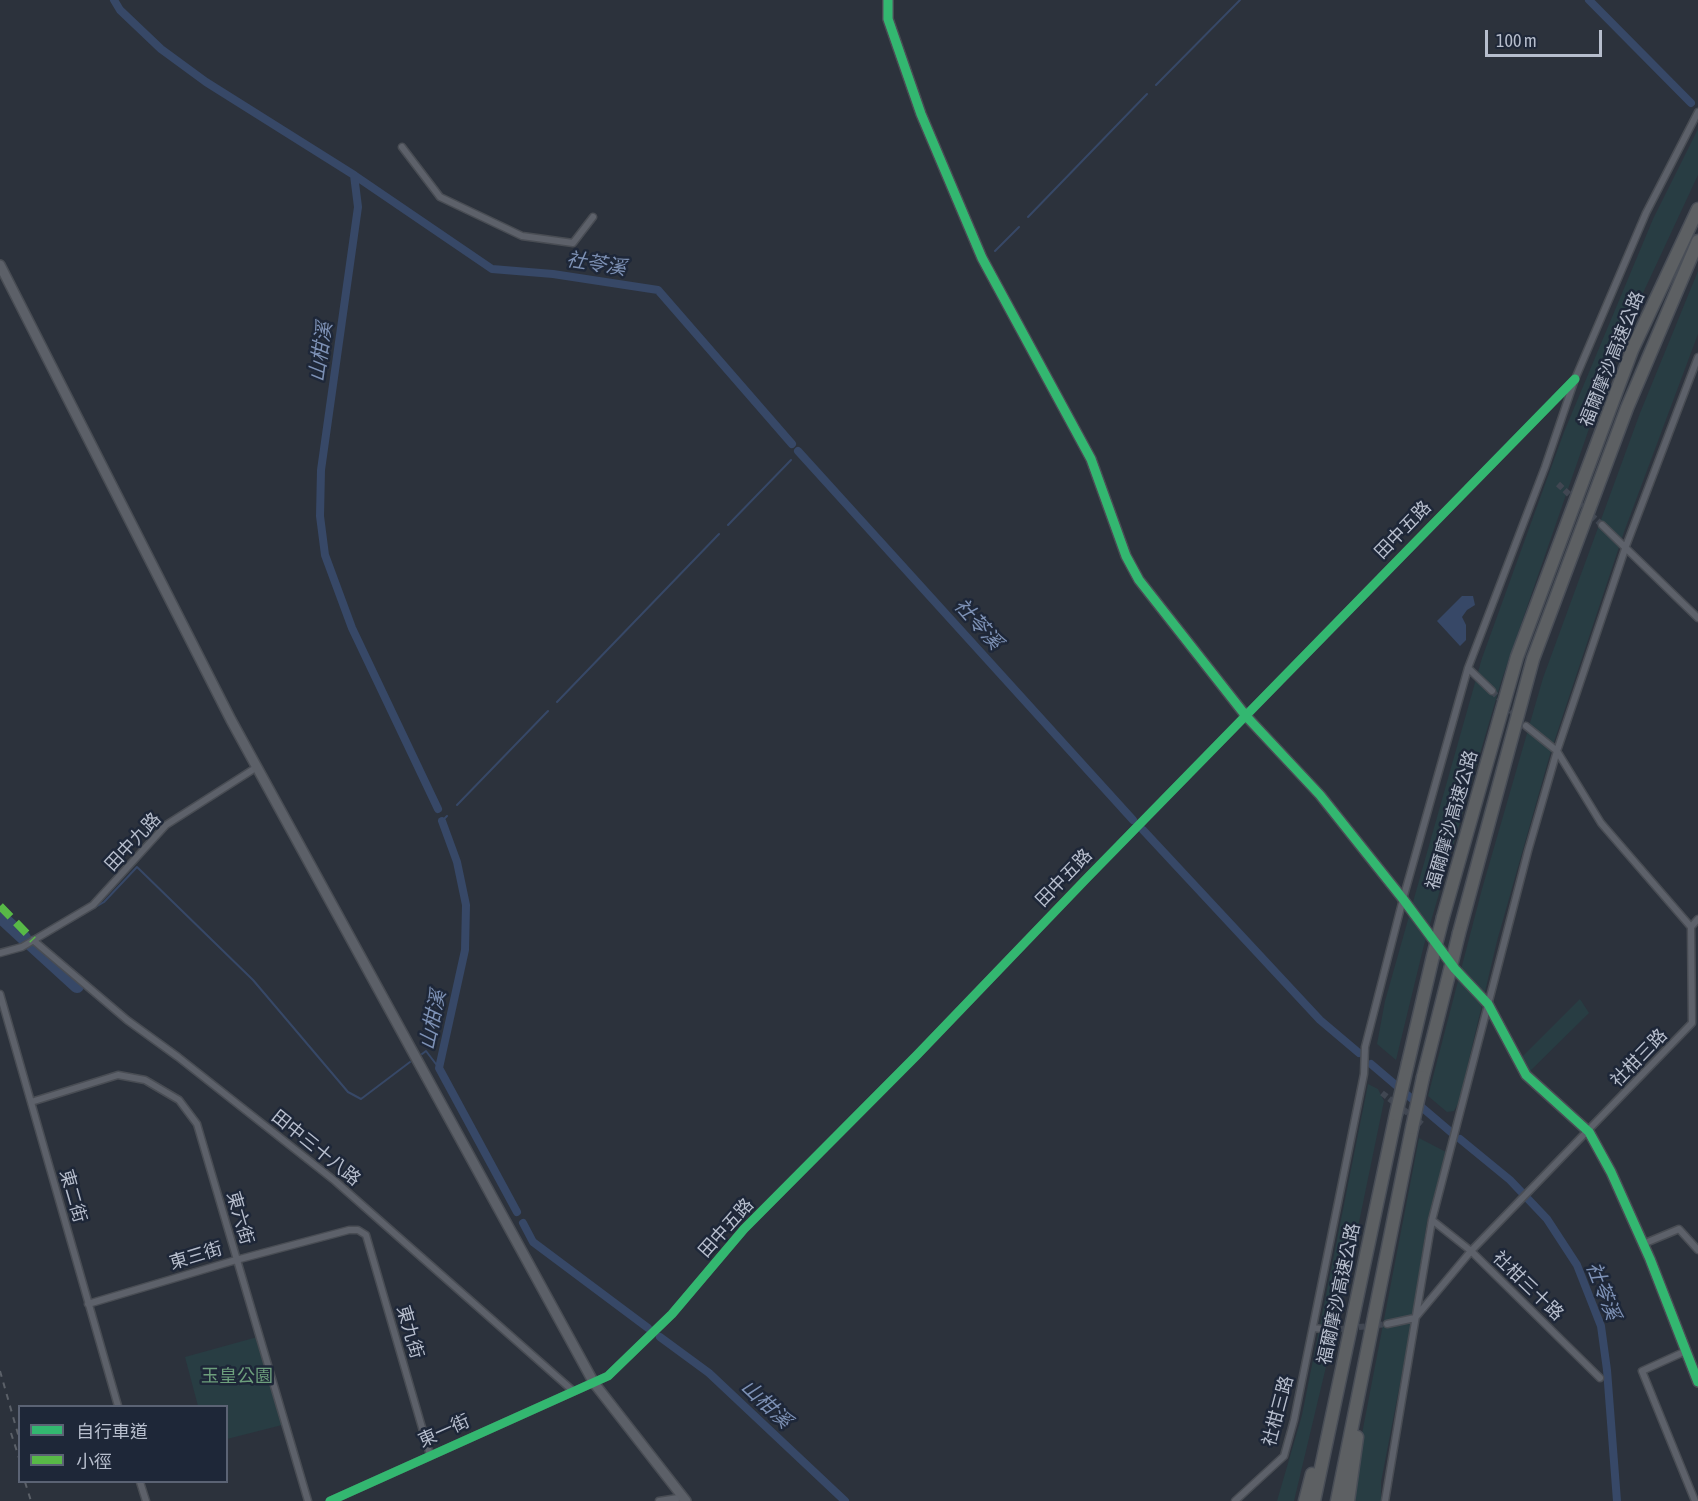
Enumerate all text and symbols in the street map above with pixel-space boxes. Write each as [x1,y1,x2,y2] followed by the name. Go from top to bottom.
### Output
[1488,18,1605,56] scale bar
[1496,30,1537,51] text: 100 m
[564,247,628,281] water label: 社苓溪
[1575,288,1649,430] street label: 福爾摩沙高速公路
[305,321,337,383] water label: 山柑溪
[1370,497,1436,563] street label: 田中五路
[949,594,1007,654] water label: 社苓溪
[1422,748,1482,892] street label: 福爾摩沙高速公路
[101,808,165,876] street label: 田中九路
[1031,845,1097,911] street label: 田中五路
[415,988,451,1052] water label: 山柑溪
[1606,1025,1672,1091] street label: 社柑三路
[267,1106,365,1190] street label: 田中三十八路
[55,1167,91,1225] street label: 東二街
[222,1189,258,1247] street label: 東六街
[694,1194,758,1262] street label: 田中五路
[1313,1221,1365,1367] street label: 福爾摩沙高速公路
[167,1238,225,1274] street label: 東三街
[1488,1247,1568,1325] street label: 社柑三十路
[1581,1259,1625,1323] water label: 社苓溪
[392,1303,428,1361] street label: 東九街
[201,1365,273,1387] park label: 玉皇公園
[1258,1373,1298,1449] street label: 社柑三路
[736,1375,796,1433] water label: 山柑溪
[18,1405,228,1483] legend
[415,1410,473,1452] street label: 東一街
[76,1421,148,1442] text: 自行車道
[76,1451,112,1472] text: 小徑

